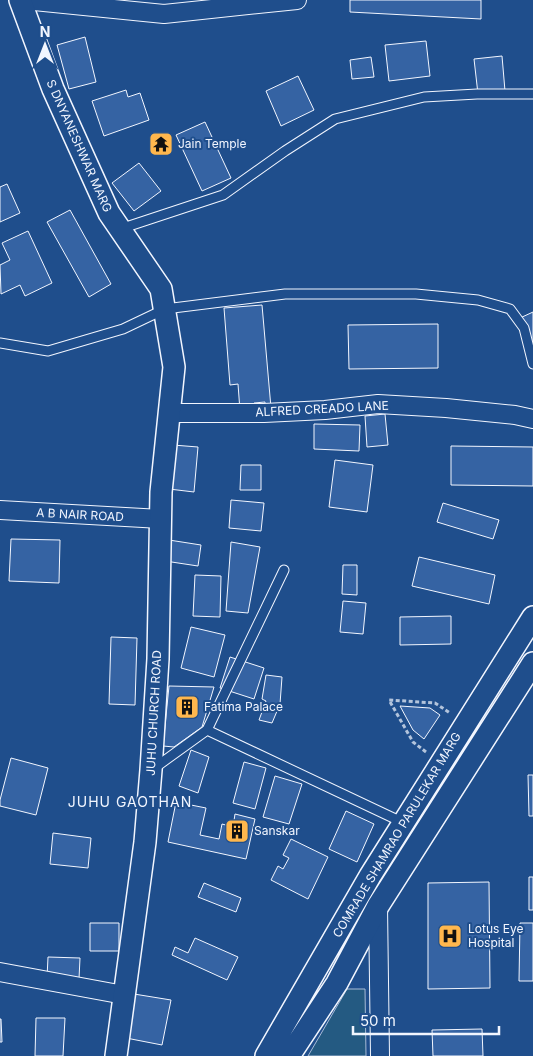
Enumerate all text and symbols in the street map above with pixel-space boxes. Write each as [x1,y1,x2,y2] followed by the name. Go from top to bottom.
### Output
[20,20,70,70] north arrow
[40,23,50,40] text: N
[43,77,116,214] street label: S DNYANESHWAR MARG
[148,131,174,157] temple icon: Jain Temple
[178,136,247,151] place label: Jain Temple
[255,398,389,419] street label: ALFRED CREADO LANE
[36,505,124,524] street label: A B NAIR ROAD
[143,650,164,776] street label: JUHU CHURCH ROAD
[174,694,200,720] building icon: Fatima Palace
[204,699,283,714] place label: Fatima Palace
[329,729,464,940] street label: COMRADE SHAMRAO PARULEKAR MARG
[68,793,192,810] district label: JUHU GAOTHAN
[224,818,250,844] building icon: Sanskar
[254,823,300,838] place label: Sanskar
[468,921,523,950] place label: Lotus Eye Hospital
[437,923,463,949] hospital icon: Lotus Eye Hospital
[353,1004,499,1036] scale bar
[360,1011,396,1030] text: 50 m

